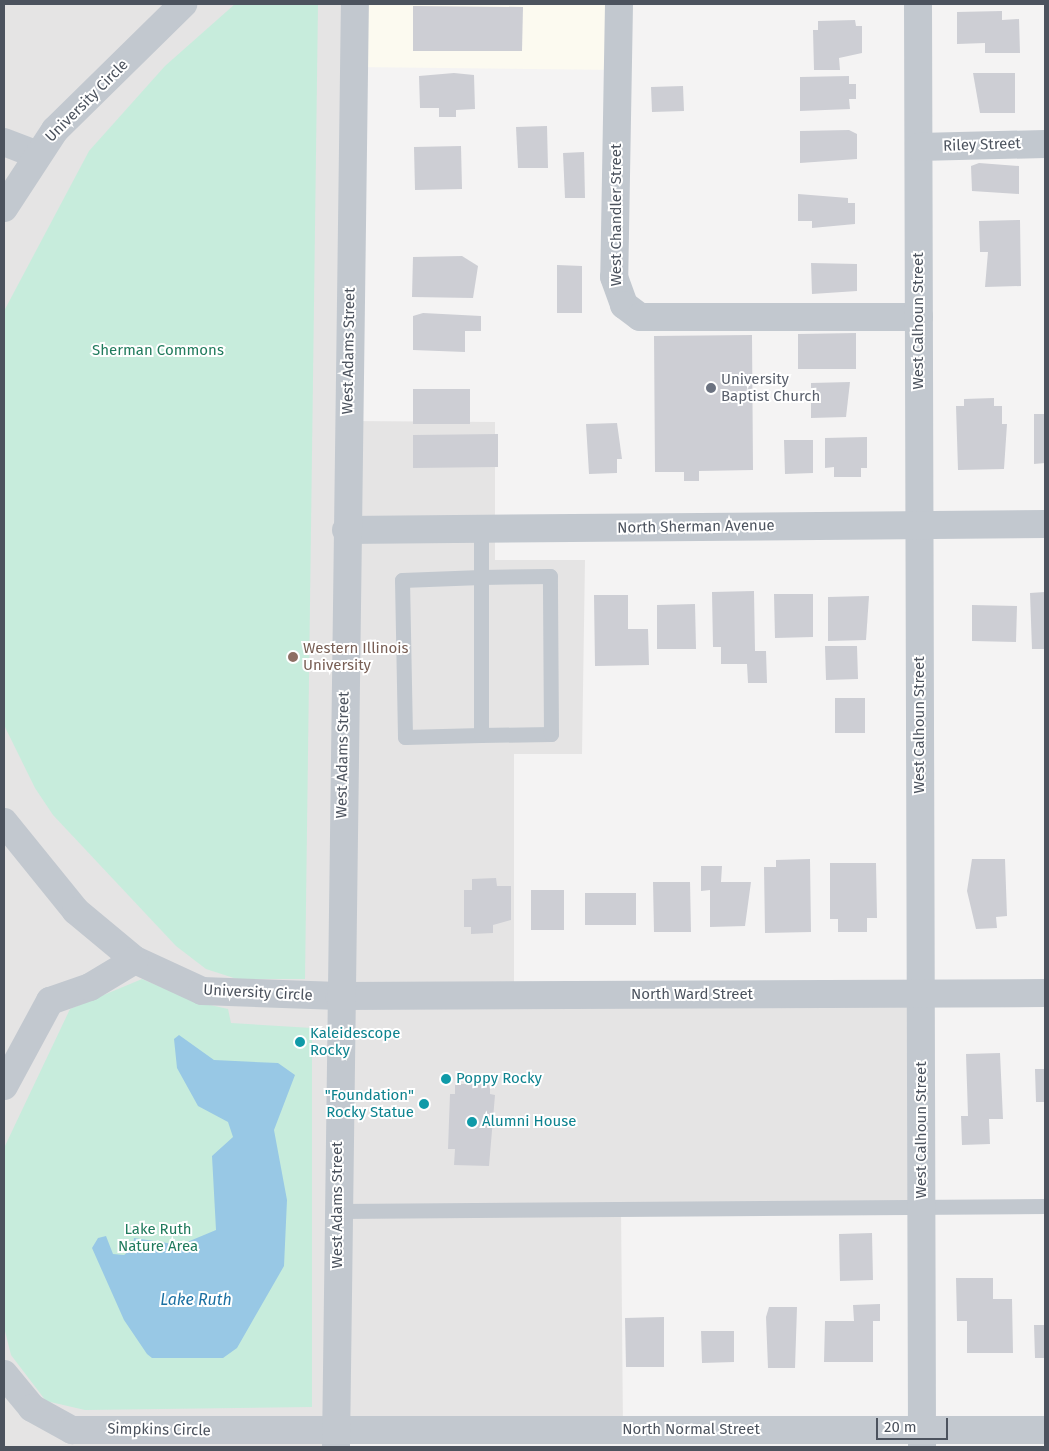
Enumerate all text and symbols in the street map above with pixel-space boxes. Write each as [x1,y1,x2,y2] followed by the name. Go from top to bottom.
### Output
[42,56,132,146] street label: University Circle
[943,135,1021,155] street label: Riley Street
[608,144,626,286] street label: West Chandler Street
[910,252,928,390] street label: West Calhoun Street
[339,287,359,415] street label: West Adams Street
[92,342,224,360] park label: Sherman Commons
[721,370,820,405] place label: University Baptist Church
[705,382,717,394] marker: University Baptist Church
[617,517,775,537] street label: North Sherman Avenue
[303,639,409,674] place label: Western Illinois University
[287,651,299,663] marker: Western Illinois University
[911,656,929,794] street label: West Calhoun Street
[333,691,353,819] street label: West Adams Street
[203,981,313,1005] street label: University Circle
[631,986,753,1004] street label: North Ward Street
[310,1024,400,1059] place label: Kaleidescope Rocky
[294,1036,306,1048] marker: Kaleidescope Rocky
[913,1061,931,1199] street label: West Calhoun Street
[456,1070,542,1088] place label: Poppy Rocky
[440,1073,452,1085] marker: Poppy Rocky
[325,1086,414,1121] place label: "Foundation" Rocky Statue
[418,1098,430,1110] marker: "Foundation" Rocky Statue
[482,1113,576,1131] place label: Alumni House
[466,1116,478,1128] marker: Alumni House
[329,1141,347,1269] street label: West Adams Street
[118,1220,198,1255] park label: Lake Ruth Nature Area
[160,1290,232,1310] water label: Lake Ruth
[879,1408,952,1440] scale bar
[884,1418,917,1436] text: 20 m
[107,1420,211,1440] street label: Simpkins Circle
[622,1421,760,1439] street label: North Normal Street

